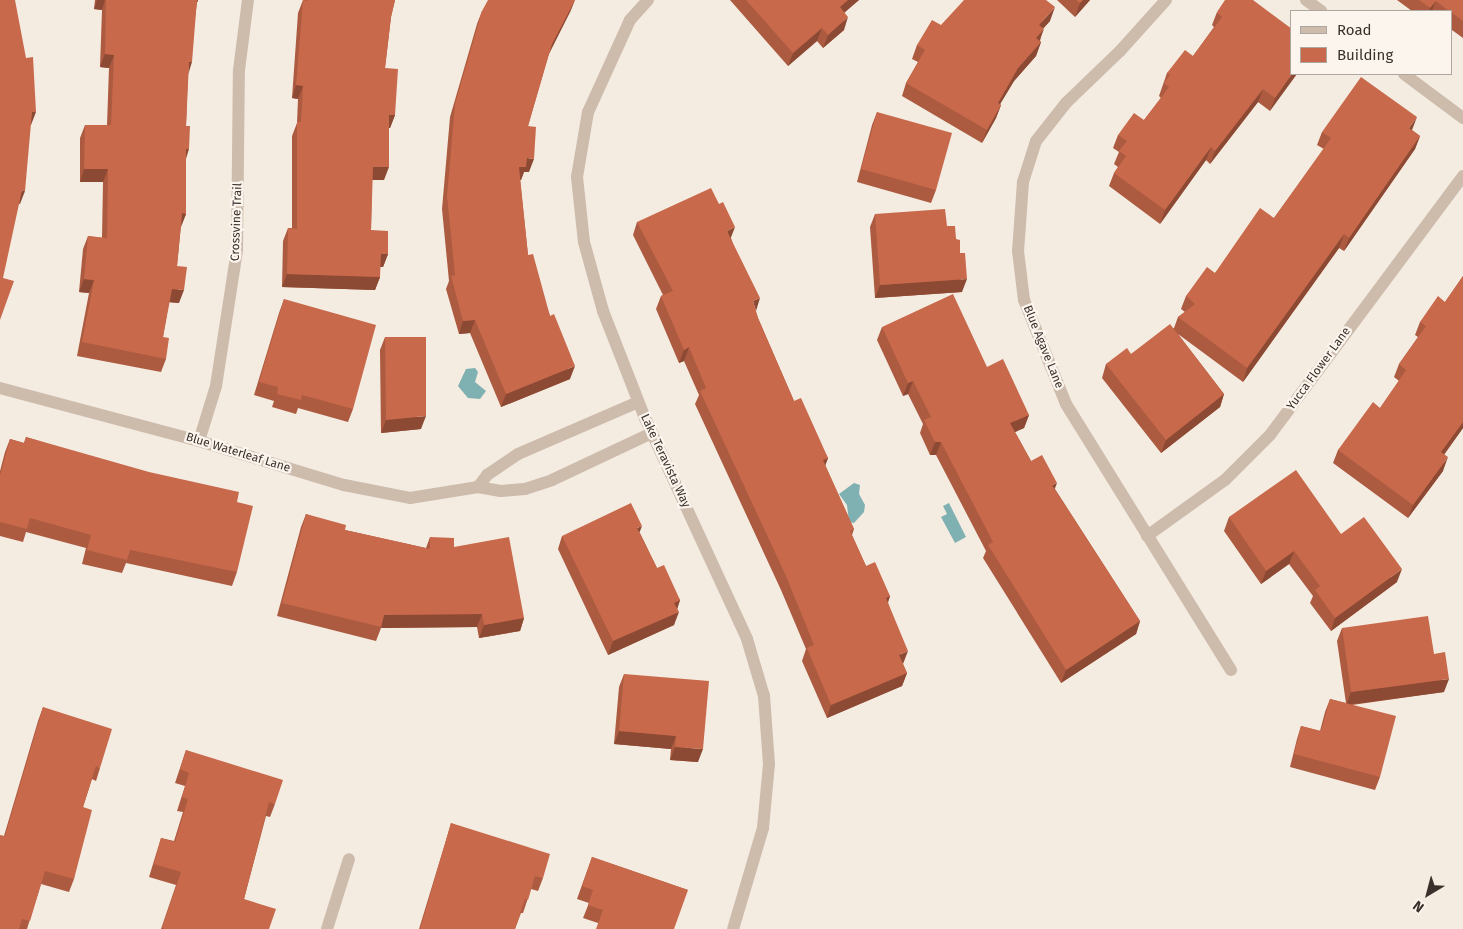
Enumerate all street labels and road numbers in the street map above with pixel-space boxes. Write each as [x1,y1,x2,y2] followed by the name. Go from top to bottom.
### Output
[228,183,246,261] street label: Crossvine Trail
[1020,303,1066,391] street label: Blue Agave Lane
[1284,325,1354,413] street label: Yucca Flower Lane
[637,412,693,510] street label: Lake Teravista Way
[184,430,292,476] street label: Blue Waterleaf Lane

